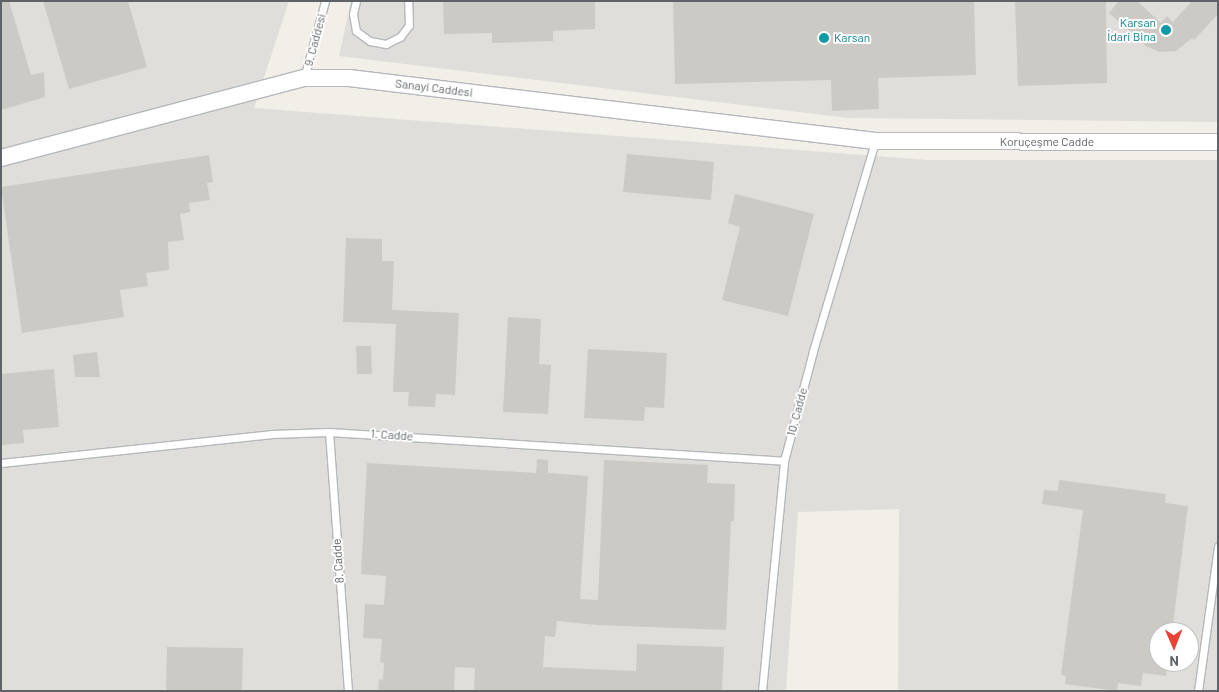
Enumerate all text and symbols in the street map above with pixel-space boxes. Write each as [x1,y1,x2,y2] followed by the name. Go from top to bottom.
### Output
[301,12,329,68] street label: 9. Caddesi
[1107,16,1156,44] place label: Karsan İdari Bina
[1160,24,1172,36] marker: Karsan İdari Bina
[834,31,870,45] place label: Karsan
[818,32,830,44] marker: Karsan
[394,76,474,100] street label: Sanayi Caddesi
[1000,135,1094,149] street label: Koruçeşme Cadde
[784,386,810,438] street label: 10. Cadde
[370,426,414,444] street label: 1. Cadde
[329,538,347,584] street label: 8. Cadde
[1149,622,1199,672] north arrow
[1169,653,1179,670] text: N

